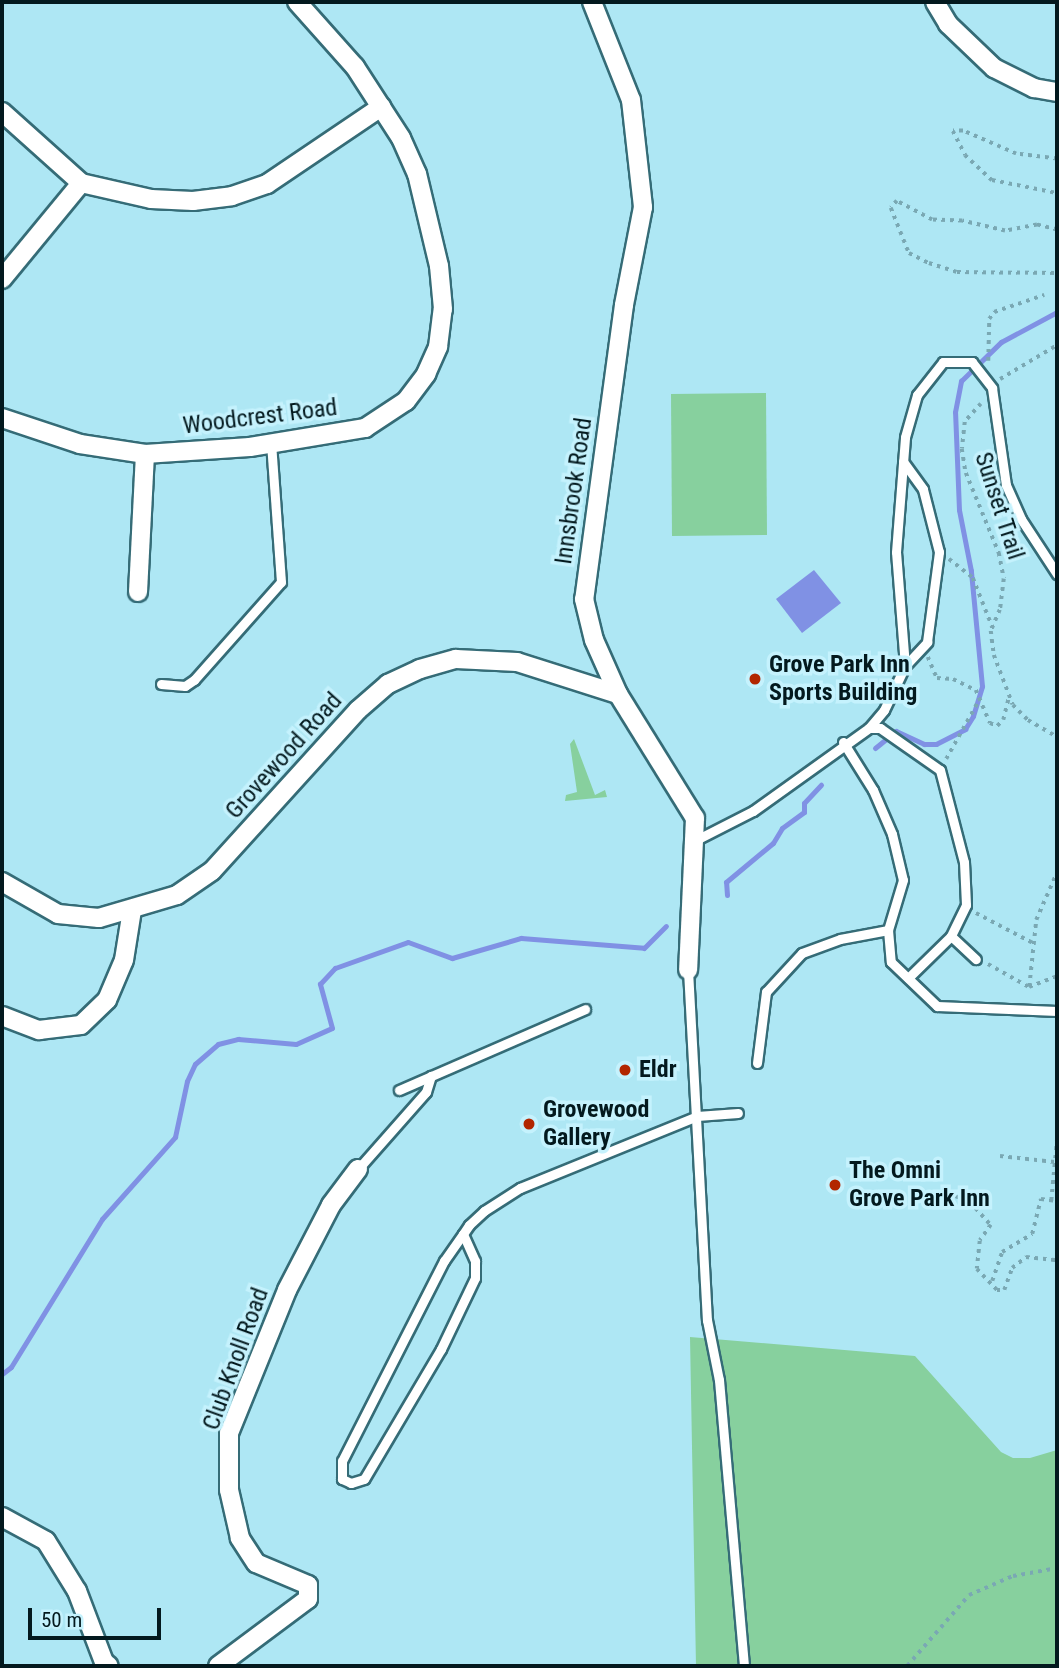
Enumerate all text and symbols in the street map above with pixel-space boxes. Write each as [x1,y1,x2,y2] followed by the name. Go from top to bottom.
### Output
[181,393,339,441] street label: Woodcrest Road
[549,416,599,566] street label: Innsbrook Road
[968,449,1030,563] street label: Sunset Trail
[769,651,917,707] place label: Grove Park Inn Sports Building
[747,671,763,687] marker: Grove Park Inn Sports Building
[220,687,348,825] street label: Grovewood Road
[639,1056,677,1084] place label: Eldr
[617,1062,633,1078] marker: Eldr
[543,1096,649,1152] place label: Grovewood Gallery
[521,1116,537,1132] marker: Grovewood Gallery
[849,1157,990,1213] place label: The Omni Grove Park Inn
[827,1177,843,1193] marker: The Omni Grove Park Inn
[197,1284,275,1434] street label: Club Knoll Road
[32,1594,164,1638] scale bar
[41,1608,82,1632] text: 50 m

